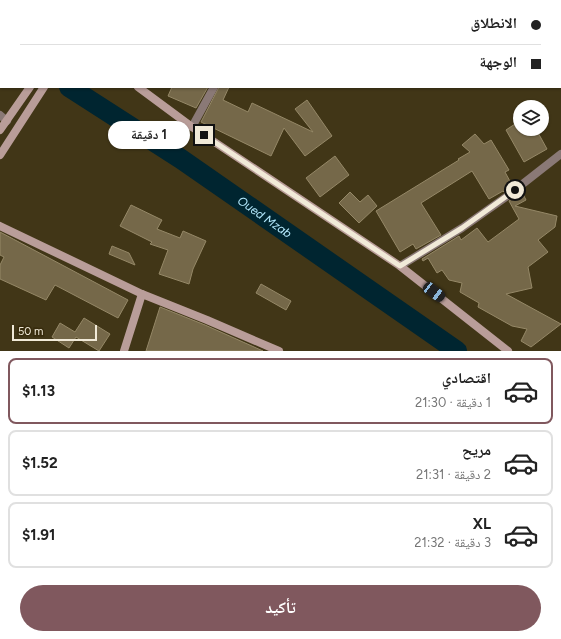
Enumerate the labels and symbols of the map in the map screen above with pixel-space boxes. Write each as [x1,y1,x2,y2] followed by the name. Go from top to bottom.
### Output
[108,121,190,149] callout: 1 دقيقة
[195,126,213,144] route end
[506,181,524,199] route start
[235,193,294,241] water label: Oued Mzab
[421,280,447,304] car
[12,323,97,342] scale bar

